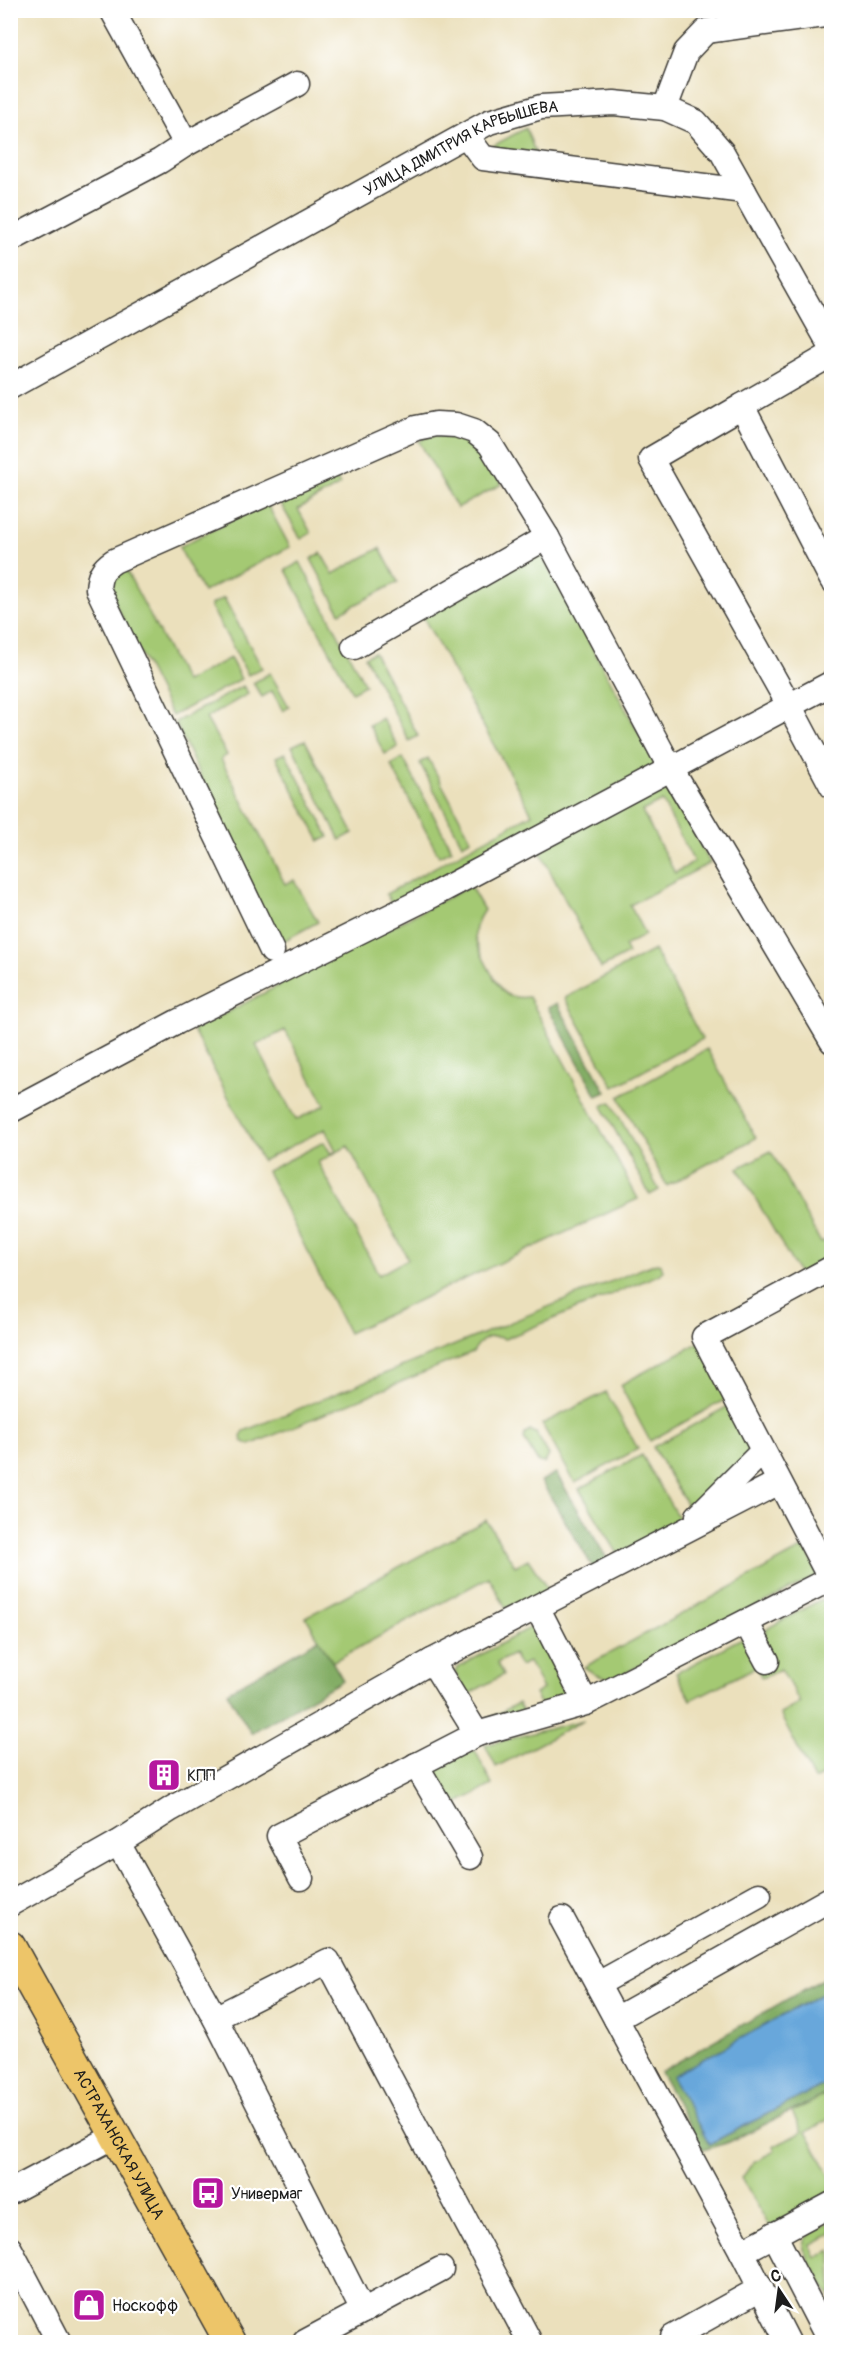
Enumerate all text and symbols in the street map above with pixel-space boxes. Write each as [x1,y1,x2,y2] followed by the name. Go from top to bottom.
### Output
[360,97,559,200] street label: УЛИЦА ДМИТРИЯ КАРБЫШЕВА
[146,1757,182,1793] building icon: КПП
[187,1766,216,1786] place label: КПП
[69,2065,169,2223] street label: АСТРАХАНСКАЯ УЛИЦА
[190,2175,226,2211] bus stop icon: Универмаг
[231,2184,303,2204] place label: Универмаг
[749,2260,809,2320] north arrow
[769,2265,783,2287] text: С
[71,2287,107,2323] shop icon: Носкофф
[112,2296,178,2316] place label: Носкофф

